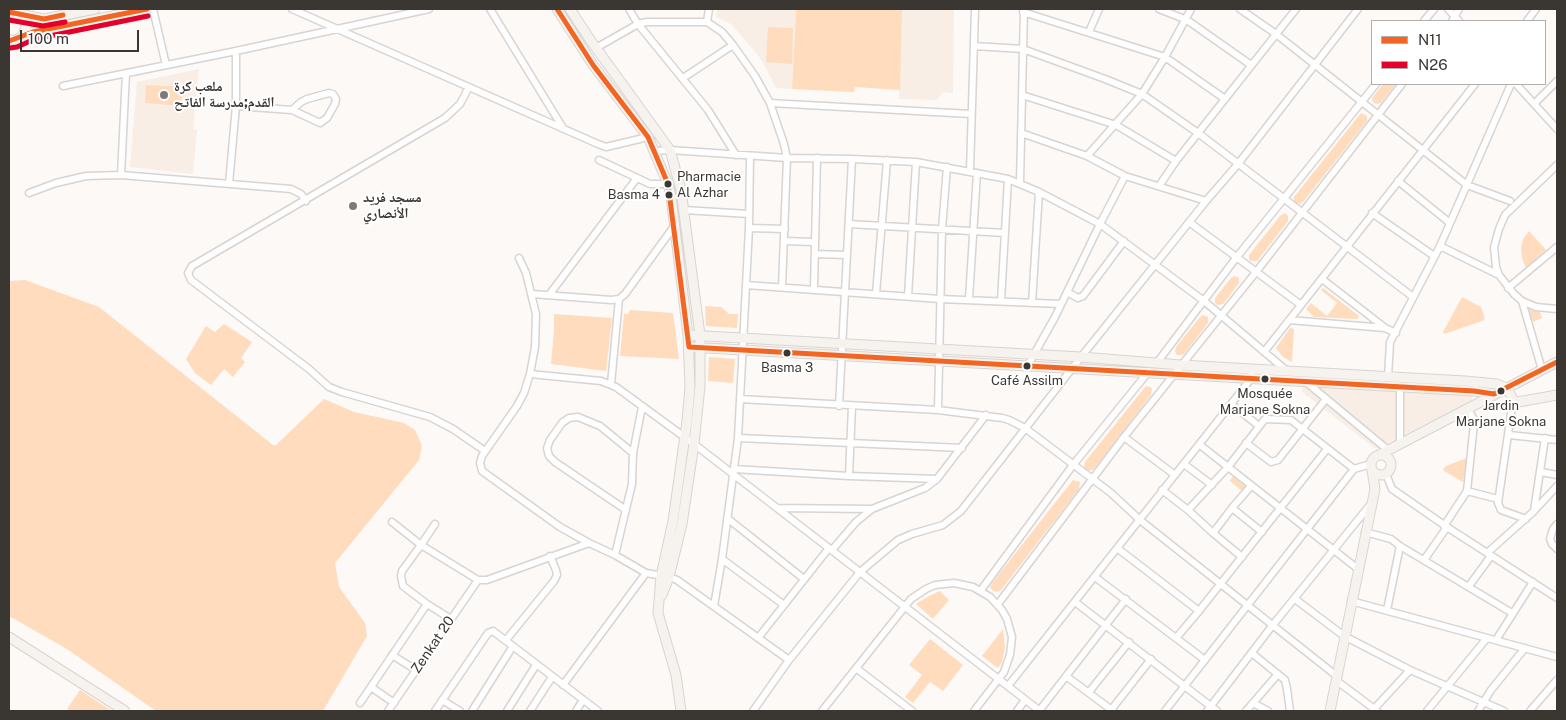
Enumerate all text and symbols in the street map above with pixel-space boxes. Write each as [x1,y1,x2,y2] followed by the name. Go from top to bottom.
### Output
[22,20,141,52] scale bar
[1371,20,1546,85] legend
[28,30,69,47] text: 100 m
[1418,31,1442,48] text: N11
[1418,56,1448,73] text: N26
[174,79,274,111] place label: ملعب كرة القدم;مدرسة الفاتح
[158,89,170,101] marker: ملعب كرة القدم;مدرسة الفاتح
[677,169,741,200] place label: Pharmacie Al Azhar
[663,179,673,189] marker: Pharmacie Al Azhar
[608,187,660,203] place label: Basma 4
[363,190,422,222] place label: مسجد فريد الأنصاري
[664,190,674,200] marker: Basma 4
[347,200,359,212] marker: مسجد فريد الأنصاري
[782,348,792,358] marker: Basma 3
[761,360,813,376] place label: Basma 3
[1022,361,1032,371] marker: Café Assilm
[991,373,1063,389] place label: Café Assilm
[1260,374,1270,384] marker: Mosquée Marjane Sokna
[1220,386,1310,417] place label: Mosquée Marjane Sokna
[1496,386,1506,396] marker: Jardin Marjane Sokna
[1456,398,1546,429] place label: Jardin Marjane Sokna
[408,613,458,677] street label: Zenkat 20

